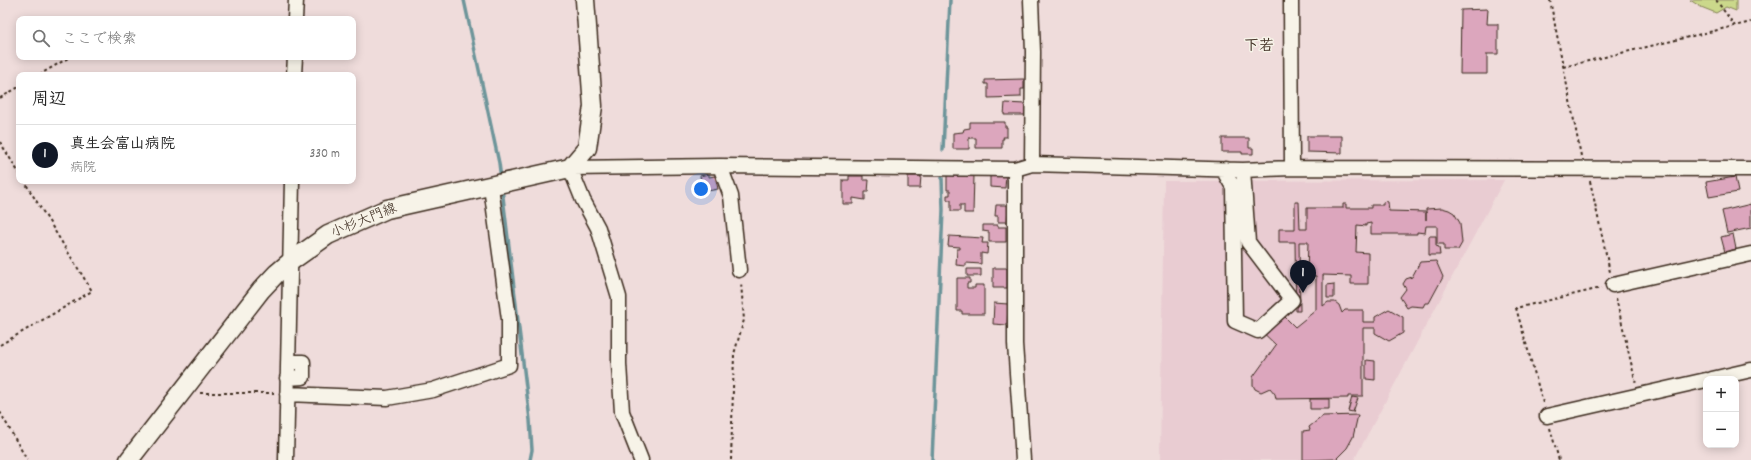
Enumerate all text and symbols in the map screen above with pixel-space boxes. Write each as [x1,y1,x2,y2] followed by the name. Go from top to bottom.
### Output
[16,16,356,60] search box
[30,27,52,49] icon: search
[62,29,137,51] text: ここで検索
[1244,36,1274,58] district label: 下若
[32,89,66,113] text: 周辺
[70,134,175,156] text: 真生会富山病院
[44,145,46,164] text: 1
[309,145,340,164] text: 330 m
[70,159,96,178] text: 病院
[691,179,711,199] your location
[328,199,400,243] street label: 小杉大門線
[1290,260,1316,293] pin: 1
[1703,376,1739,448] map controls
[1703,376,1739,412] button: +
[1703,412,1739,448] button: −

